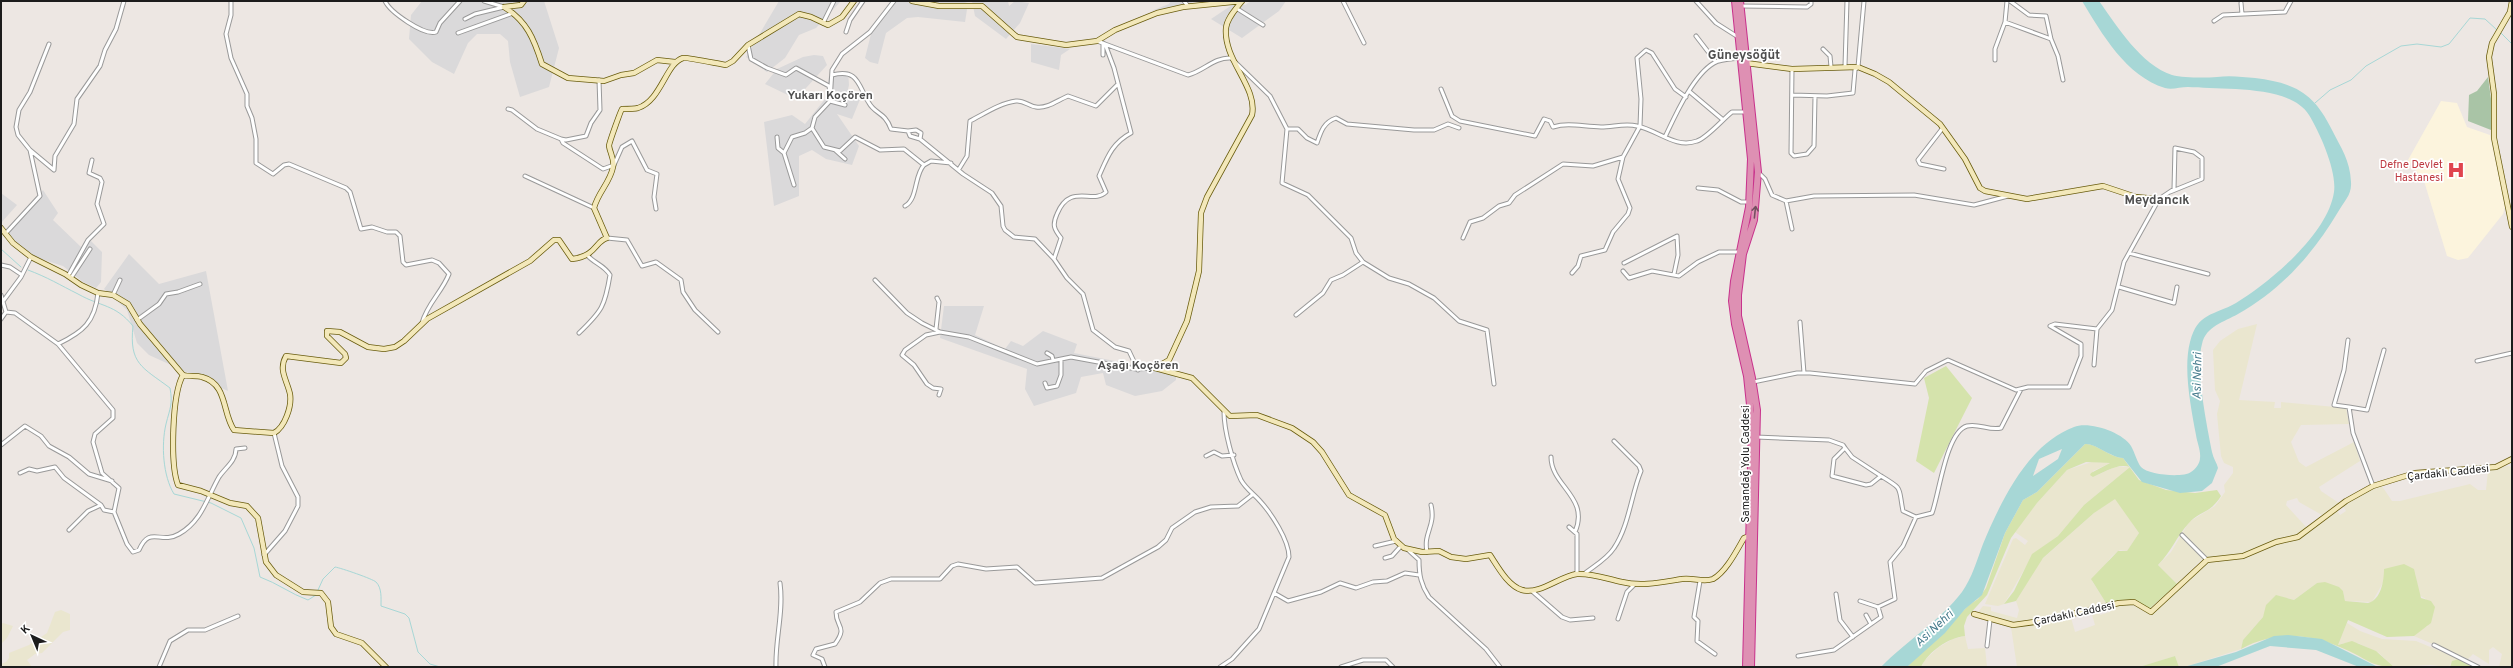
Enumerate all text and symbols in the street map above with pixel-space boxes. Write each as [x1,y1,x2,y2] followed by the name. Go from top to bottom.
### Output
[1708,48,1780,64] district label: Güneysöğüt
[787,88,873,104] district label: Yukarı Koçören
[2380,158,2443,185] place label: Defne Devlet Hastanesi
[2446,160,2466,180] hospital icon: Defne Devlet Hastanesi
[2124,193,2190,209] district label: Meydancık
[1751,206,1758,219] one-way arrow
[2190,351,2206,400] water label: Asi Nehri
[1097,358,1179,374] district label: Aşağı Koçören
[1739,405,1753,523] street label: Samandağ Yolu Caddesi
[2406,462,2490,484] street label: Çardaklı Caddesi
[2032,599,2116,629] street label: Çardaklı Caddesi
[1912,606,1958,651] water label: Asi Nehri
[12,616,52,656] north arrow
[18,622,34,637] text: K

